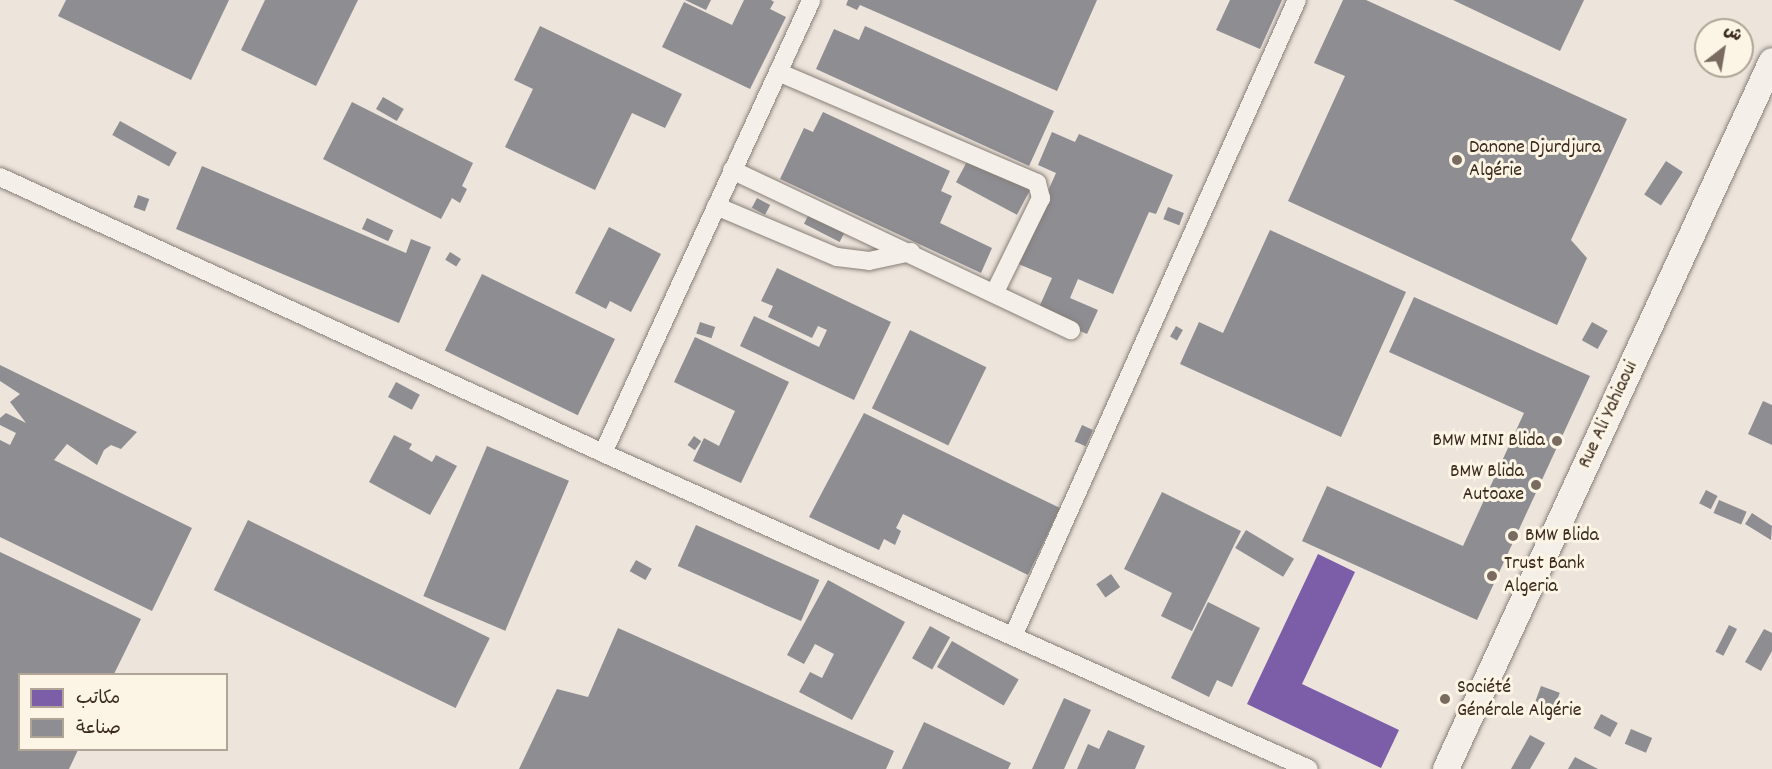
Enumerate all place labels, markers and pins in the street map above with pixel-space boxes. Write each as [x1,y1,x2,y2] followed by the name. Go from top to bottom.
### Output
[1469,136,1601,183] place label: Danone Djurdjura Algérie
[1450,153,1464,167] marker: Danone Djurdjura Algérie
[1433,429,1545,453] place label: BMW MINI Blida
[1550,434,1564,448] marker: BMW MINI Blida
[1450,461,1524,508] place label: BMW Blida Autoaxe
[1529,478,1543,492] marker: BMW Blida Autoaxe
[1525,524,1599,548] place label: BMW Blida
[1506,529,1520,543] marker: BMW Blida
[1504,552,1585,599] place label: Trust Bank Algeria
[1485,569,1499,583] marker: Trust Bank Algeria
[1457,676,1581,723] place label: Société Générale Algérie
[1438,692,1452,706] marker: Société Générale Algérie

